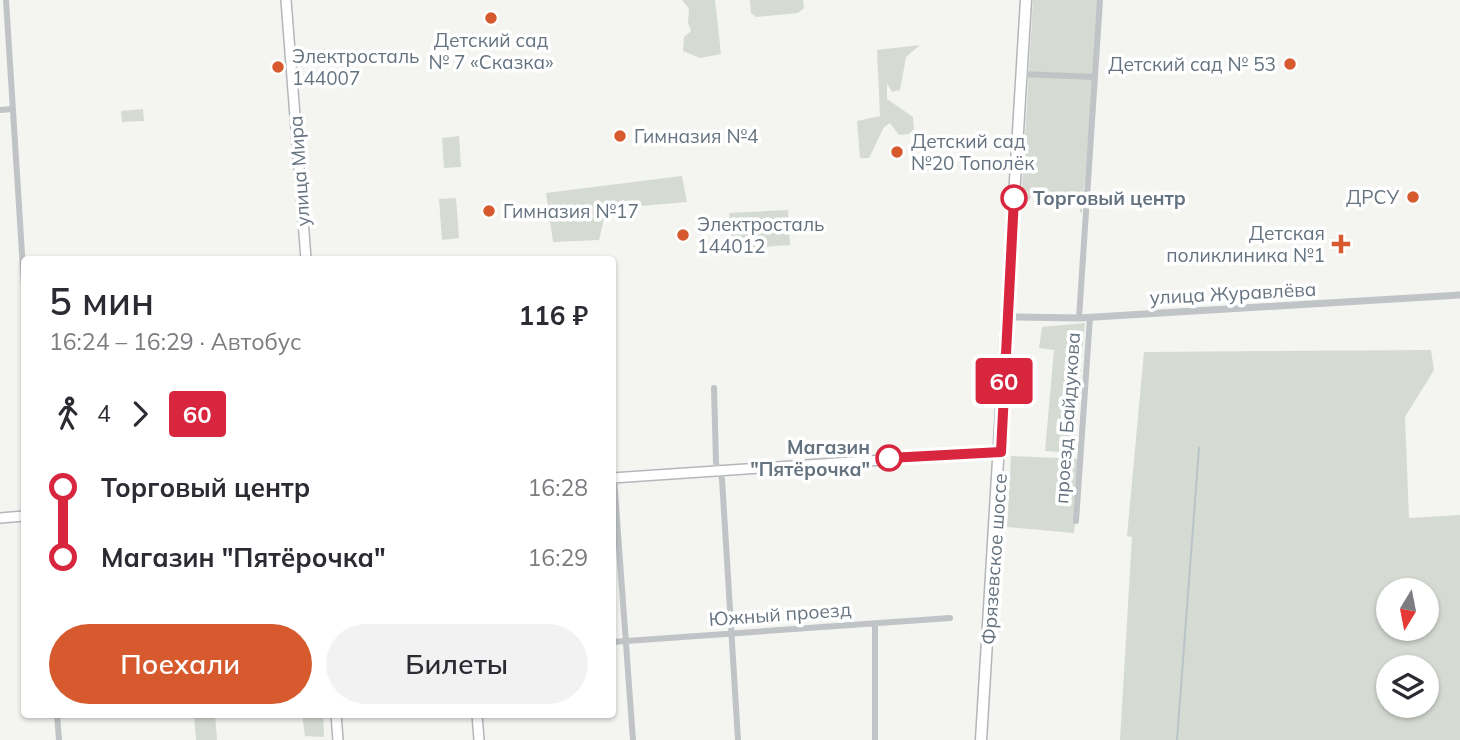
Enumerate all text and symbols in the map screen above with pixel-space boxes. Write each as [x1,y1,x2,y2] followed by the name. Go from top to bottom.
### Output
[483,10,499,26] marker: Детский сад № 7 «Сказка»
[428,28,554,74] place label: Детский сад № 7 «Сказка»
[292,44,420,90] place label: Электросталь 144007
[1108,52,1276,76] place label: Детский сад № 53
[1282,56,1298,72] marker: Детский сад № 53
[270,59,286,75] marker: Электросталь 144007
[283,115,315,227] street label: улица Мира
[634,124,758,148] place label: Гимназия №4
[612,128,628,144] marker: Гимназия №4
[911,129,1035,175] place label: Детский сад №20 Тополёк
[889,144,905,160] marker: Детский сад №20 Тополёк
[1001,185,1027,211] marker: Торговый центр
[1346,185,1399,209] place label: ДРСУ
[1033,186,1186,210] place label: Торговый центр
[1405,189,1421,205] marker: ДРСУ
[503,199,639,223] place label: Гимназия №17
[481,203,497,219] marker: Гимназия №17
[697,212,825,258] place label: Электросталь 144012
[1166,221,1325,267] place label: Детская поликлиника №1
[675,227,691,243] marker: Электросталь 144012
[1331,234,1351,254] marker: Детская поликлиника №1
[49,277,154,325] text: 5 мин
[1149,277,1317,309] street label: улица Журавлёва
[518,299,588,332] text: 116 ₽
[49,327,302,356] text: 16:24 – 16:29 · Автобус
[1049,331,1085,505] street label: проезд Байдукова
[972,358,1036,404] line badge: 60
[990,366,1018,396] text: 60
[49,395,87,433] icon: walk
[121,395,159,433] icon: forward
[97,399,111,428] text: 4
[183,399,212,429] text: 60
[750,435,870,481] place label: Магазин "Пятёрочка"
[876,445,902,471] marker: Магазин "Пятёрочка"
[101,471,310,504] text: Торговый центр
[976,472,1012,646] street label: Фрязевское шоссе
[528,473,588,502] text: 16:28
[101,541,386,574] text: Магазин "Пятёрочка"
[528,543,588,572] text: 16:29
[1376,578,1438,640] north arrow
[1376,578,1439,718] map controls
[708,597,852,631] street label: Южный проезд
[49,624,312,704] button: Поехали
[326,624,588,704] button: Билеты
[1376,655,1439,718] button: layers

